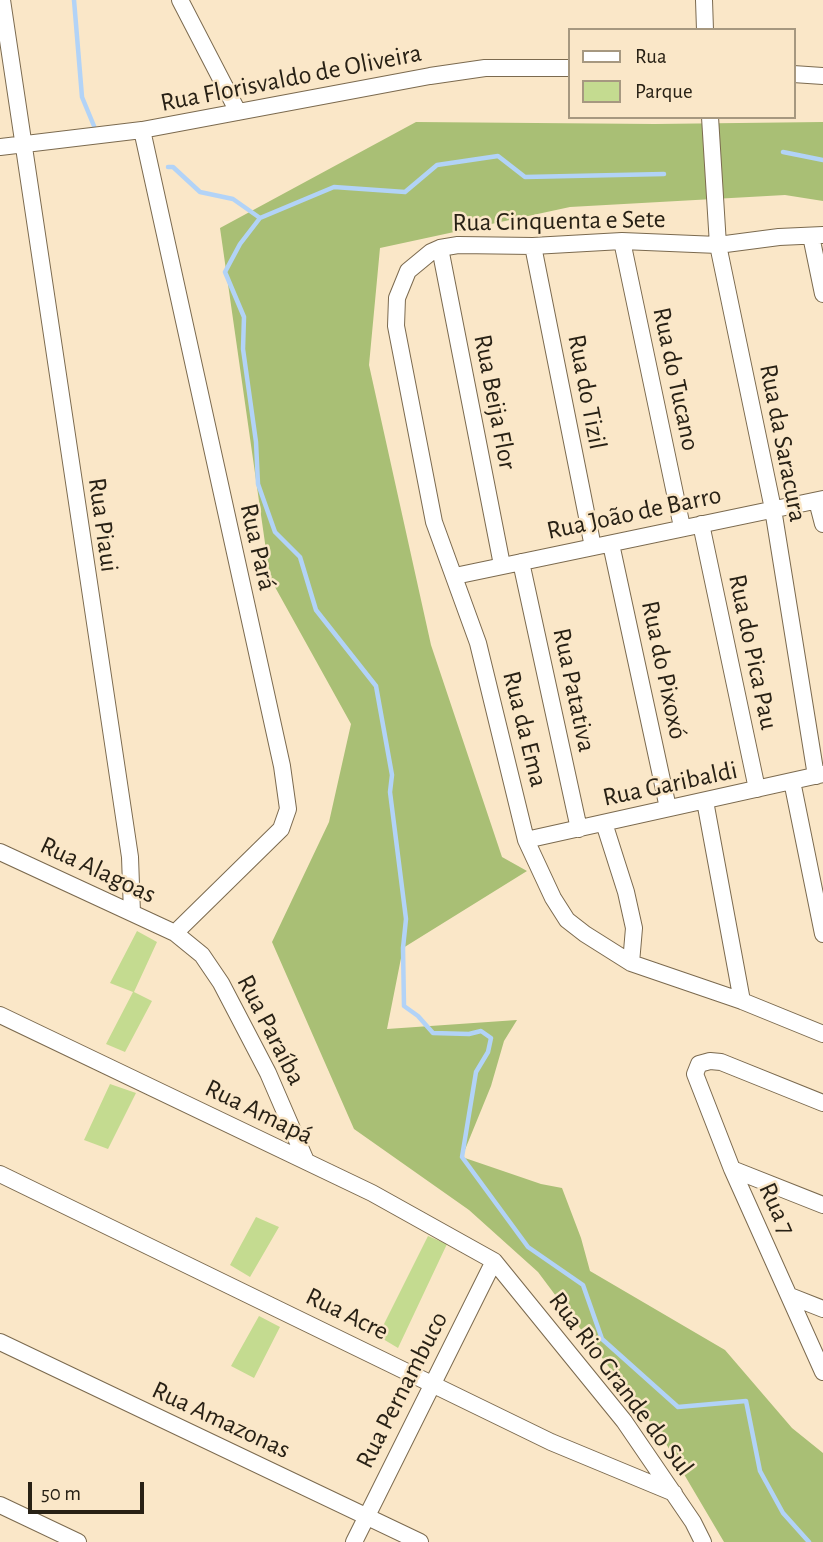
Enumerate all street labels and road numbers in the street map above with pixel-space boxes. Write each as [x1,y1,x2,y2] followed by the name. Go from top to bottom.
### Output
[158,37,424,119] street label: Rua Florisvaldo de Oliveira
[452,204,666,238] street label: Rua Cinquenta e Sete
[646,304,706,454] street label: Rua do Tucano
[467,332,523,472] street label: Rua Beija Flor
[561,332,613,452] street label: Rua do Tizil
[752,361,814,525] street label: Rua da Saracura
[81,476,125,574] street label: Rua Piaui
[544,479,724,547] street label: Rua João de Barro
[233,501,283,593] street label: Rua Pará
[721,571,785,733] street label: Rua do Pica Pau
[634,598,694,742] street label: Rua do Pixoxó
[546,625,602,755] street label: Rua Patativa
[496,668,554,790] street label: Rua da Ema
[600,755,740,813] street label: Rua Garibaldi
[35,830,161,910] street label: Rua Alagoas
[230,970,312,1090] street label: Rua Paraíba
[200,1072,318,1152] street label: Rua Amapá
[752,1178,802,1240] street label: Rua 7
[301,1281,393,1347] street label: Rua Acre
[542,1286,700,1482] street label: Rua Rio Grande do Sul
[349,1306,455,1474] street label: Rua Pernambuco
[147,1374,295,1466] street label: Rua Amazonas

